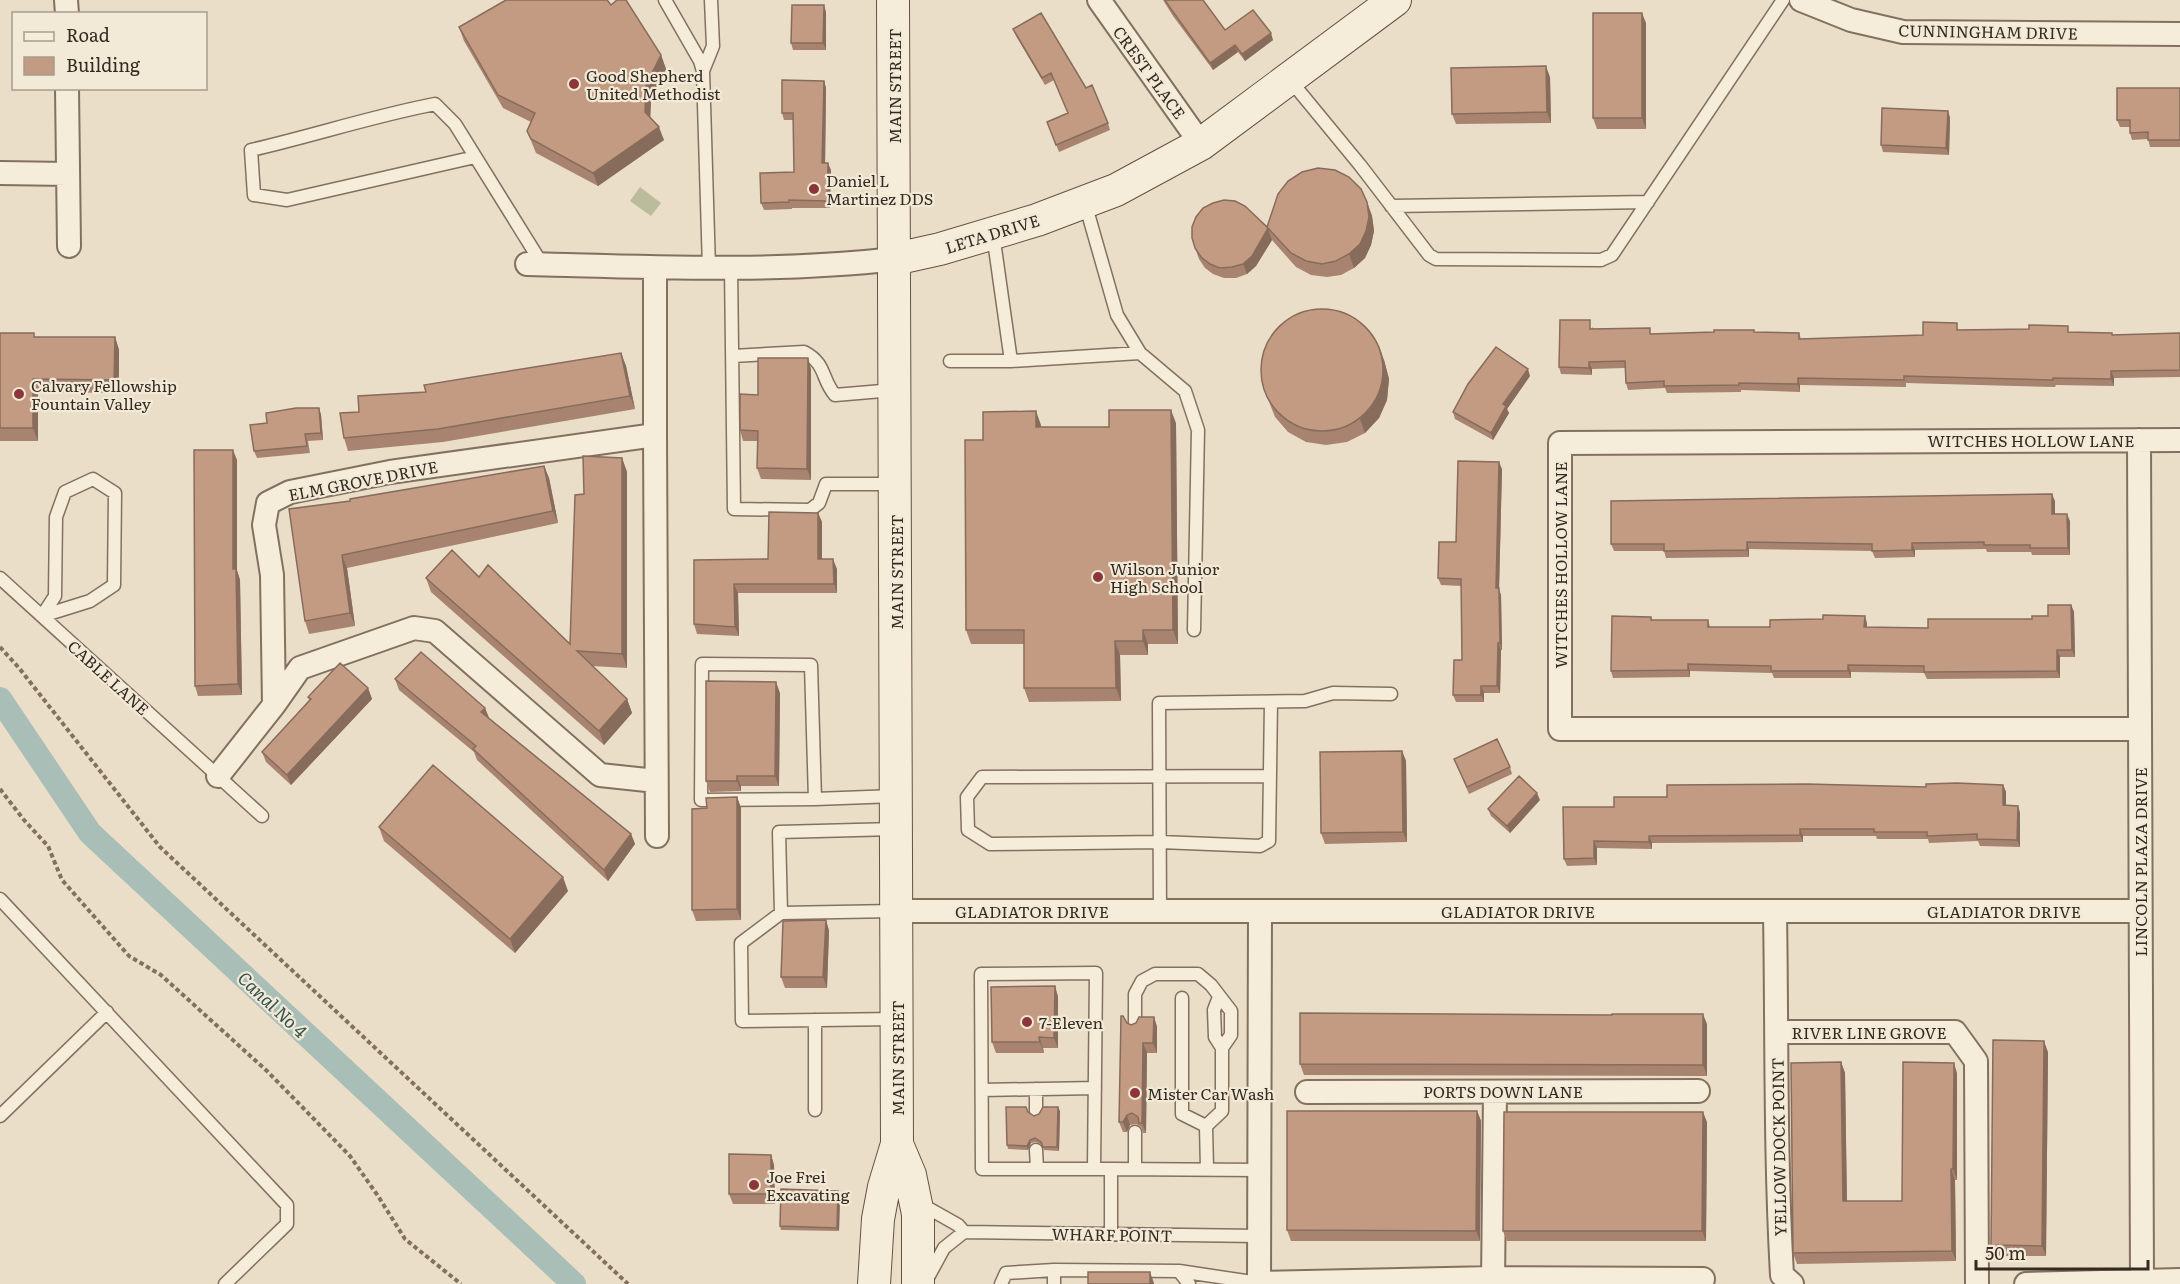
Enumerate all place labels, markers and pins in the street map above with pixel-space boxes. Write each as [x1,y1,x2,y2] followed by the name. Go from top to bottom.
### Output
[586,63,721,105] place label: Good Shepherd United Methodist
[567,77,581,91] marker: Good Shepherd United Methodist
[826,168,933,210] place label: Daniel L Martinez DDS
[807,182,821,196] marker: Daniel L Martinez DDS
[31,373,177,415] place label: Calvary Fellowship Fountain Valley
[12,387,26,401] marker: Calvary Fellowship Fountain Valley
[1110,556,1220,598] place label: Wilson Junior High School
[1091,570,1105,584] marker: Wilson Junior High School
[1039,1010,1103,1034] place label: 7-Eleven
[1020,1015,1034,1029] marker: 7-Eleven
[1147,1081,1275,1105] place label: Mister Car Wash
[1128,1086,1142,1100] marker: Mister Car Wash
[766,1164,850,1206] place label: Joe Frei Excavating
[747,1178,761,1192] marker: Joe Frei Excavating

